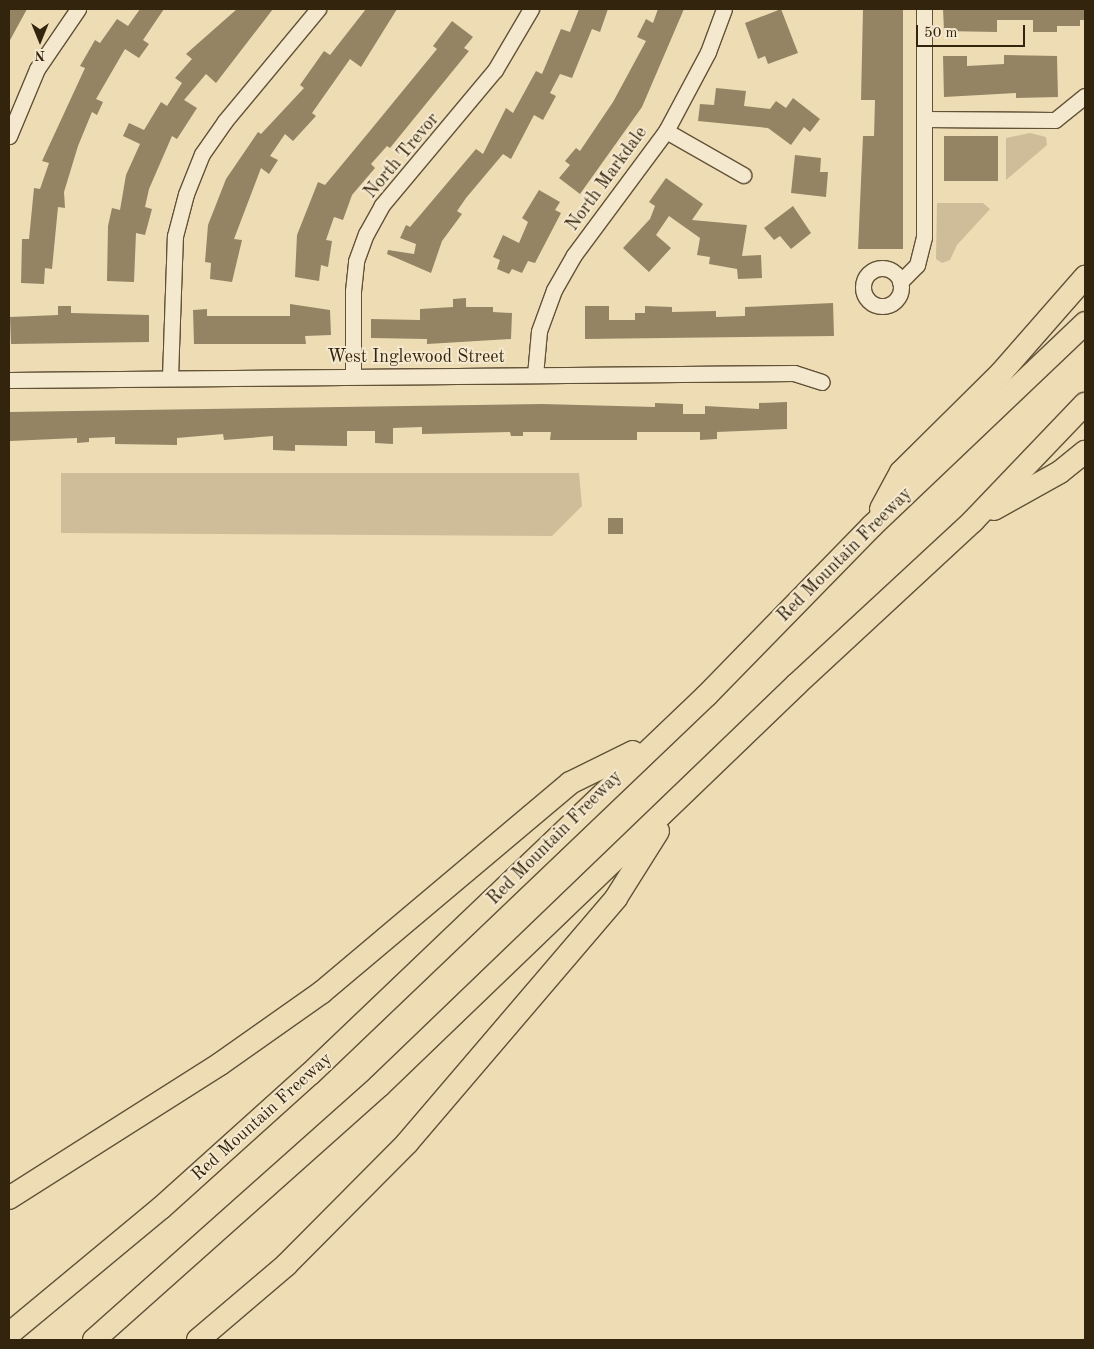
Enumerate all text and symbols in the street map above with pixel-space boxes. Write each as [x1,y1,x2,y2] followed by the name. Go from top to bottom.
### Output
[15,15,65,65] north arrow
[919,15,1028,47] scale bar
[924,26,958,41] text: 50 m
[35,48,45,62] text: N
[360,109,444,203] street label: North Trevor
[562,123,652,235] street label: North Markdale
[327,346,505,368] street label: West Inglewood Street
[773,483,917,627] street label: Red Mountain Freeway
[483,766,627,910] street label: Red Mountain Freeway
[187,1048,337,1186] street label: Red Mountain Freeway

